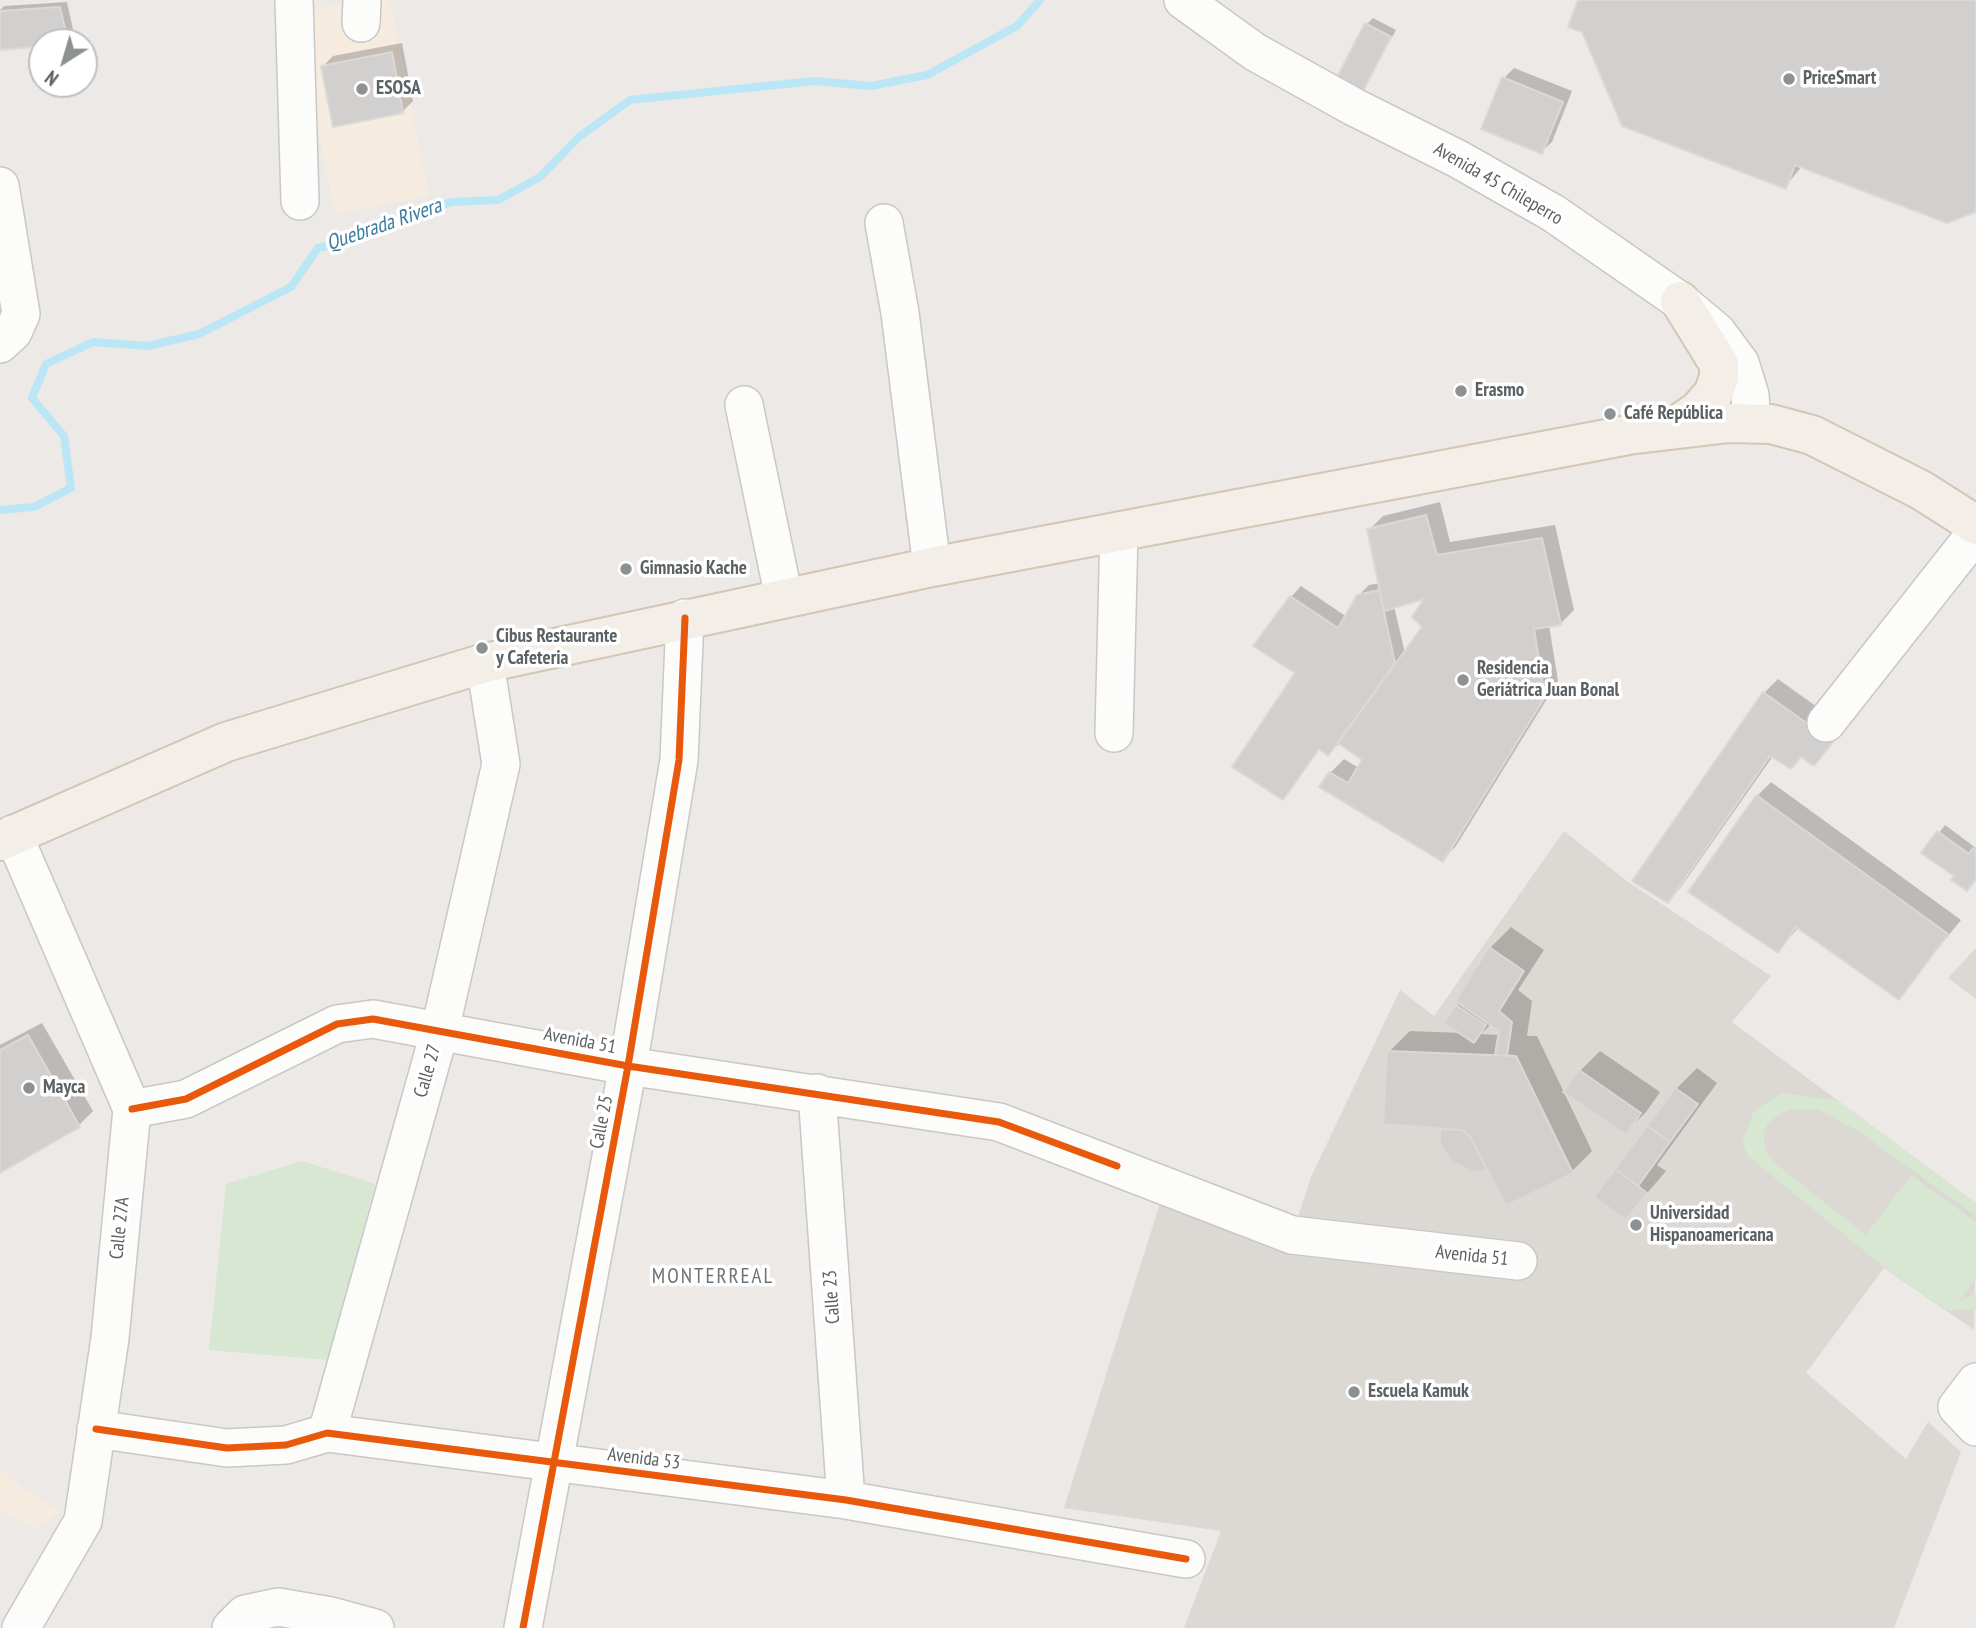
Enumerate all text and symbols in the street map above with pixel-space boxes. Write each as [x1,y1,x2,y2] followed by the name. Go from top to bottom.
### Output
[28,28,98,98] north arrow
[40,66,63,91] text: N
[1803,68,1876,90] place label: PriceSmart
[1781,71,1797,87] marker: PriceSmart
[376,78,421,100] place label: ESOSA
[354,81,370,97] marker: ESOSA
[1429,138,1567,230] street label: Avenida 45 Chileperro
[323,194,445,256] water label: Quebrada Rivera
[1475,380,1524,402] place label: Erasmo
[1453,383,1469,399] marker: Erasmo
[1624,403,1723,425] place label: Café República
[1602,406,1618,422] marker: Café República
[640,558,747,580] place label: Gimnasio Kache
[618,561,634,577] marker: Gimnasio Kache
[496,626,617,670] place label: Cibus Restaurante y Cafeteria
[474,640,490,656] marker: Cibus Restaurante y Cafeteria
[1477,658,1619,702] place label: Residencia Geriátrica Juan Bonal
[1455,672,1471,688] marker: Residencia Geriátrica Juan Bonal
[542,1023,618,1059] street label: Avenida 51
[410,1042,446,1100] street label: Calle 27
[43,1077,85,1099] place label: Mayca
[21,1080,37,1096] marker: Mayca
[586,1093,618,1151] street label: Calle 25
[105,1196,135,1260] street label: Calle 27A
[1650,1203,1774,1247] place label: Universidad Hispanoamericana
[1628,1217,1644,1233] marker: Universidad Hispanoamericana
[1434,1241,1510,1271] street label: Avenida 51
[653,1264,773,1290] district label: MONTERREAL
[819,1269,845,1325] street label: Calle 23
[1368,1381,1469,1403] place label: Escuela Kamuk
[1346,1384,1362,1400] marker: Escuela Kamuk
[606,1443,682,1475] street label: Avenida 53

